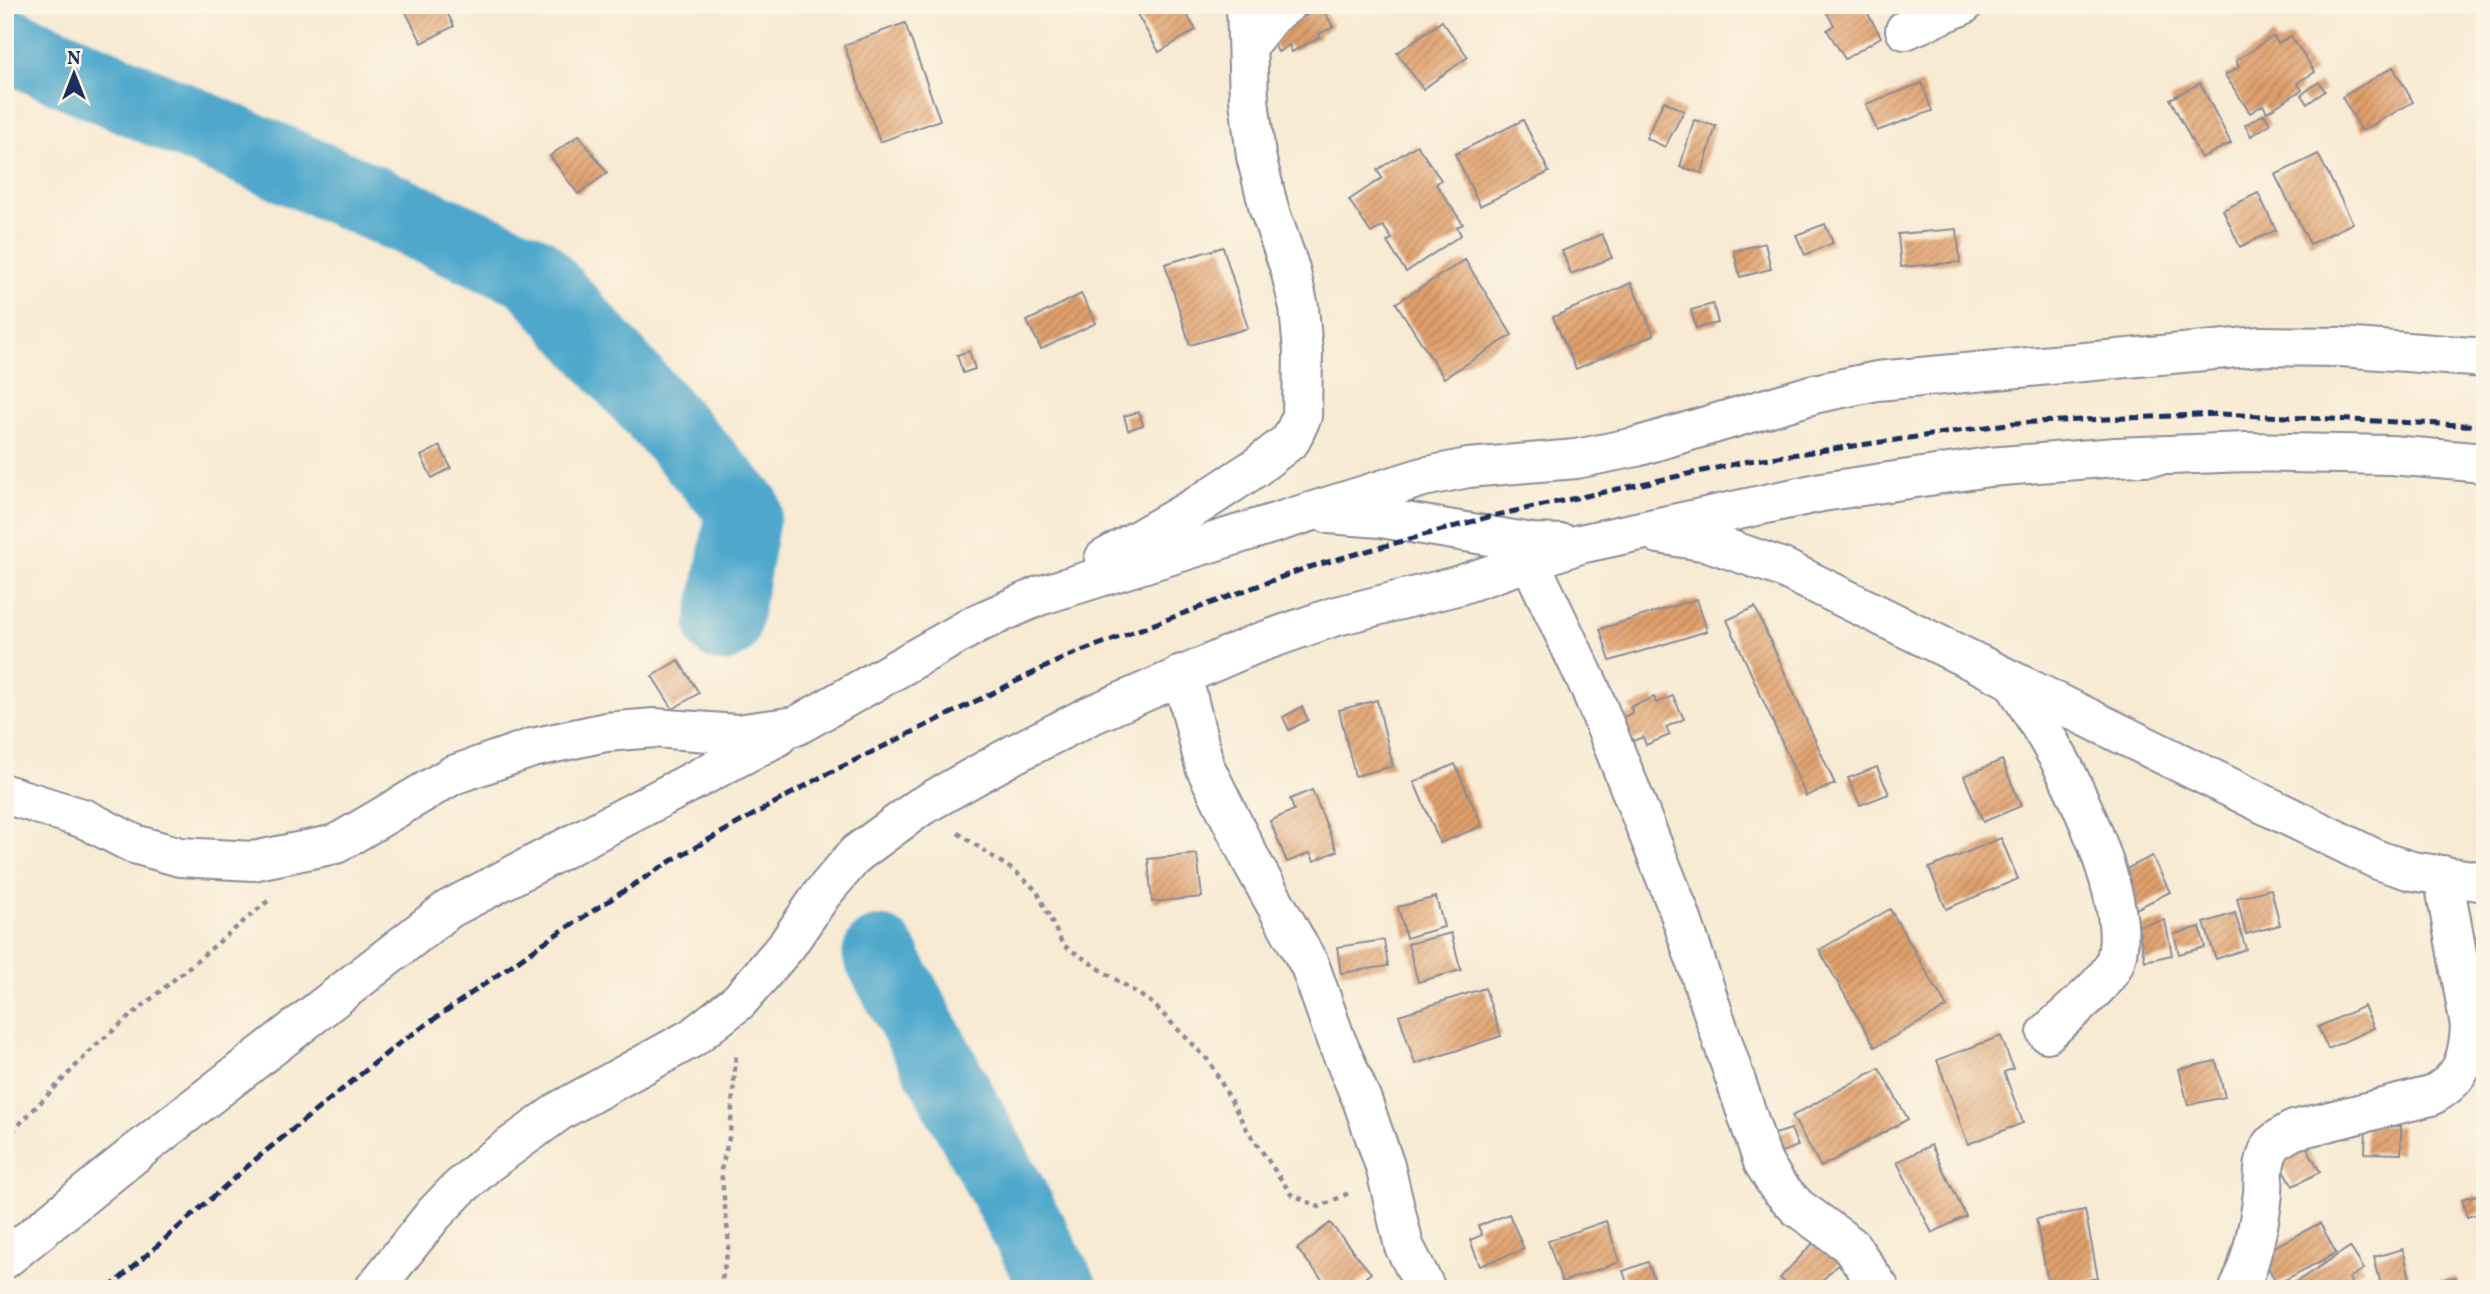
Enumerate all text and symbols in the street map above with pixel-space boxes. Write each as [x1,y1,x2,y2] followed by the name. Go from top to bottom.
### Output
[38,38,108,108] north arrow
[67,46,81,72] text: N

